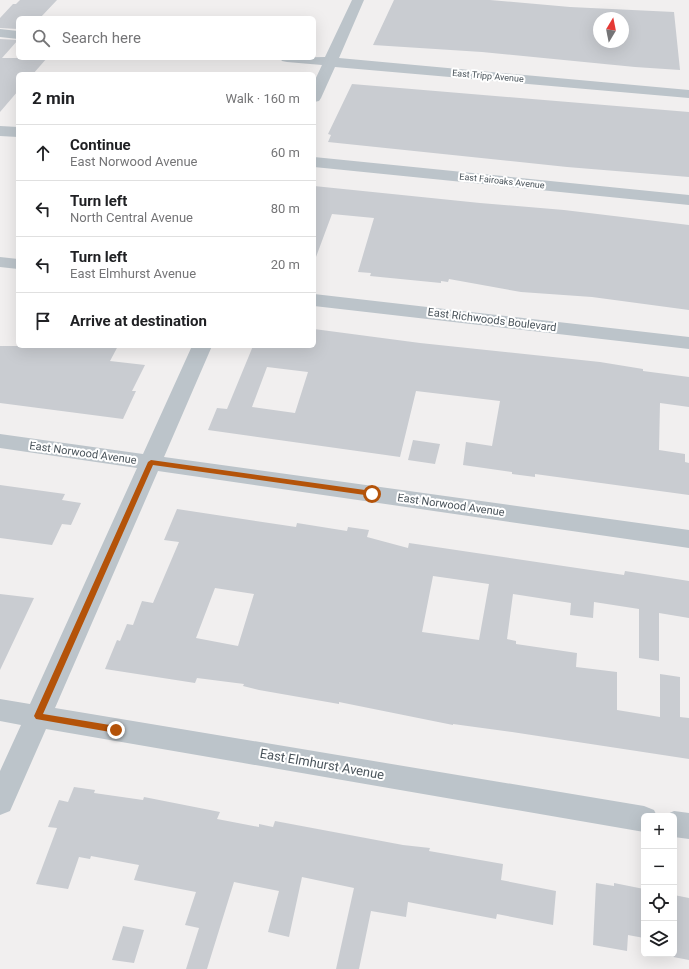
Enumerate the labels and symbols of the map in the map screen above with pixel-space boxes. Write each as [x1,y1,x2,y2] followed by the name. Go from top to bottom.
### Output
[593,12,629,48] north arrow
[452,68,524,84] street label: East Tripp Avenue
[459,172,545,190] street label: East Fairoaks Avenue
[427,306,557,334] street label: East Richwoods Boulevard
[29,439,137,467] street label: East Norwood Avenue
[363,485,381,503] route start
[397,491,505,519] street label: East Norwood Avenue
[107,721,125,739] route end
[259,746,385,782] street label: East Elmhurst Avenue

